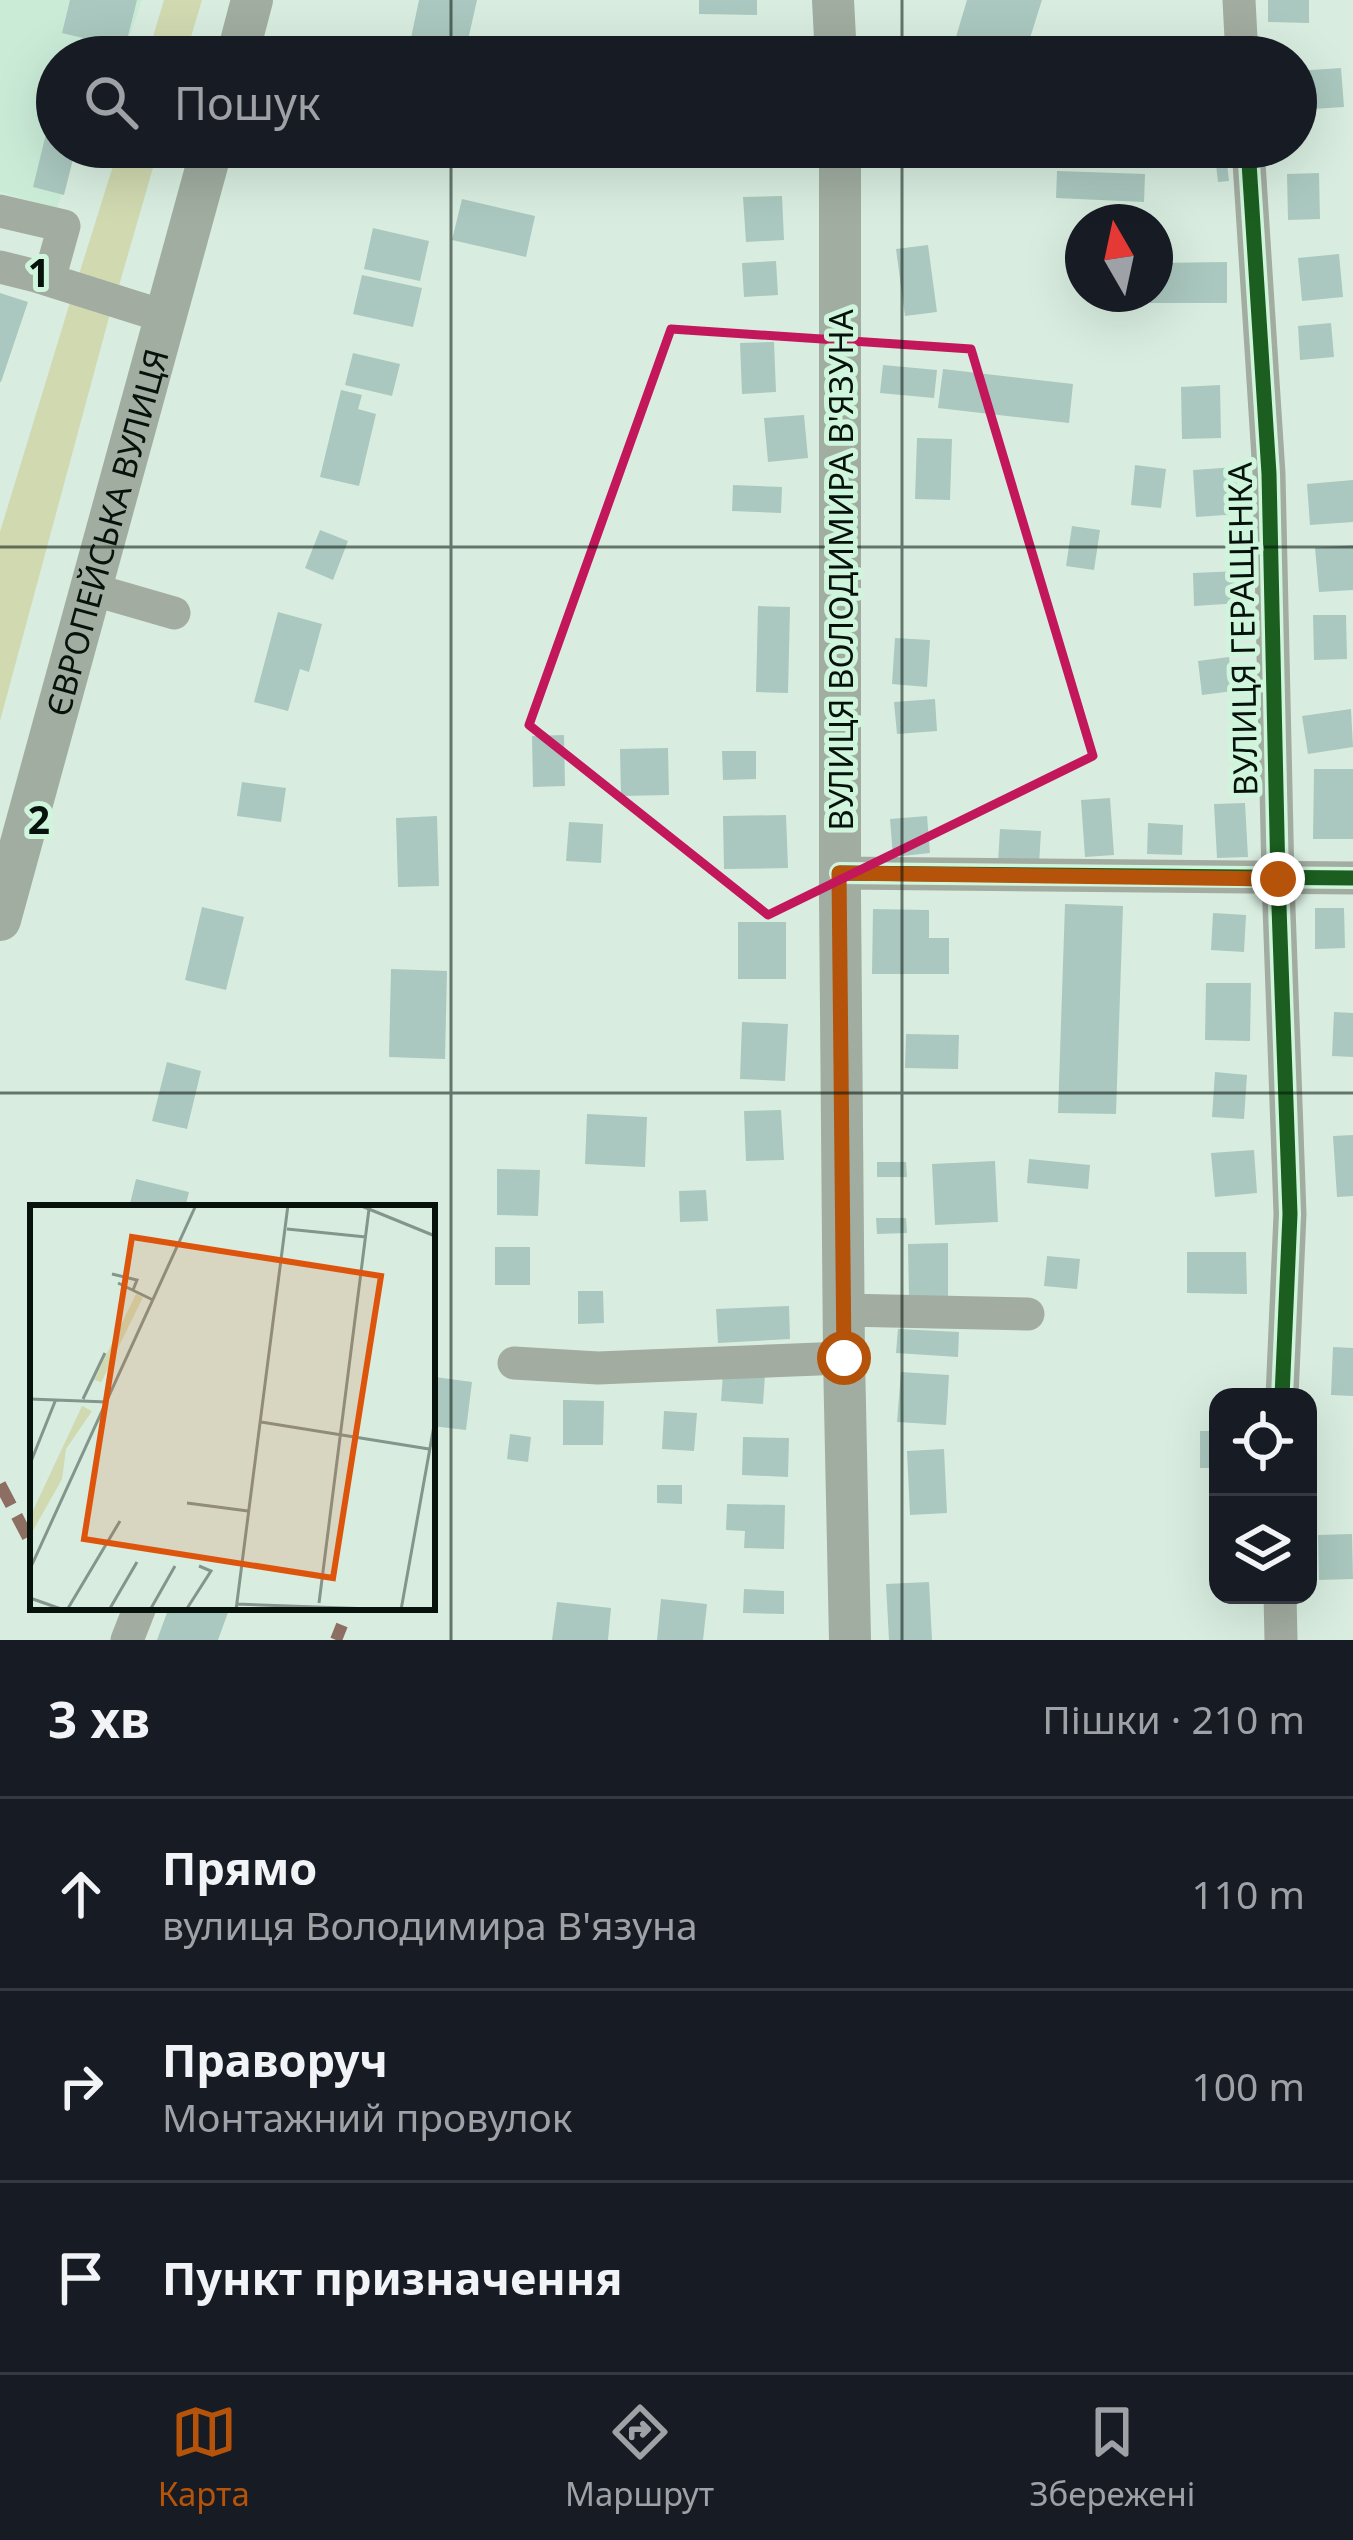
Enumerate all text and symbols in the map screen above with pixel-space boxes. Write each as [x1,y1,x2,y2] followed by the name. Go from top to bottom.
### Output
[36,36,1317,168] search box
[78,69,144,135] icon: search
[174,72,321,133] text: Пошук
[1065,204,1173,312] north arrow
[28,245,50,298] text: 1
[818,308,863,831] street label: ВУЛИЦЯ ВОЛОДИМИРА В'ЯЗУНА
[35,344,178,721] street label: ЄВРОПЕЙСЬКА ВУЛИЦЯ
[1217,461,1267,796] street label: ВУЛИЦЯ ГЕРАЩЕНКА
[28,792,50,845] text: 2
[1251,852,1305,906] route end
[30,1205,435,1610] inset map
[817,1331,871,1385] route start
[1209,1388,1317,1604] map controls
[1209,1388,1317,1496] button: locate
[1209,1496,1317,1604] button: layers
[48,1683,150,1753] text: 3 хв
[1042,1692,1305,1745] text: Пішки · 210 m
[162,1837,317,1898] text: Прямо
[48,1861,114,1927] icon: ahead
[1191,1867,1305,1920] text: 110 m
[162,1898,698,1951] text: вулиця Володимира В'язуна
[162,2029,388,2090] text: Праворуч
[48,2053,114,2119] icon: right
[1191,2059,1305,2112] text: 100 m
[162,2090,572,2143] text: Монтажний провулок
[48,2245,114,2311] icon: arrive
[162,2247,623,2308] text: Пункт призначення
[158,2399,250,2516] tab: Карта
[565,2399,714,2516] tab: Маршрут
[1029,2399,1195,2516] tab: Збережені

